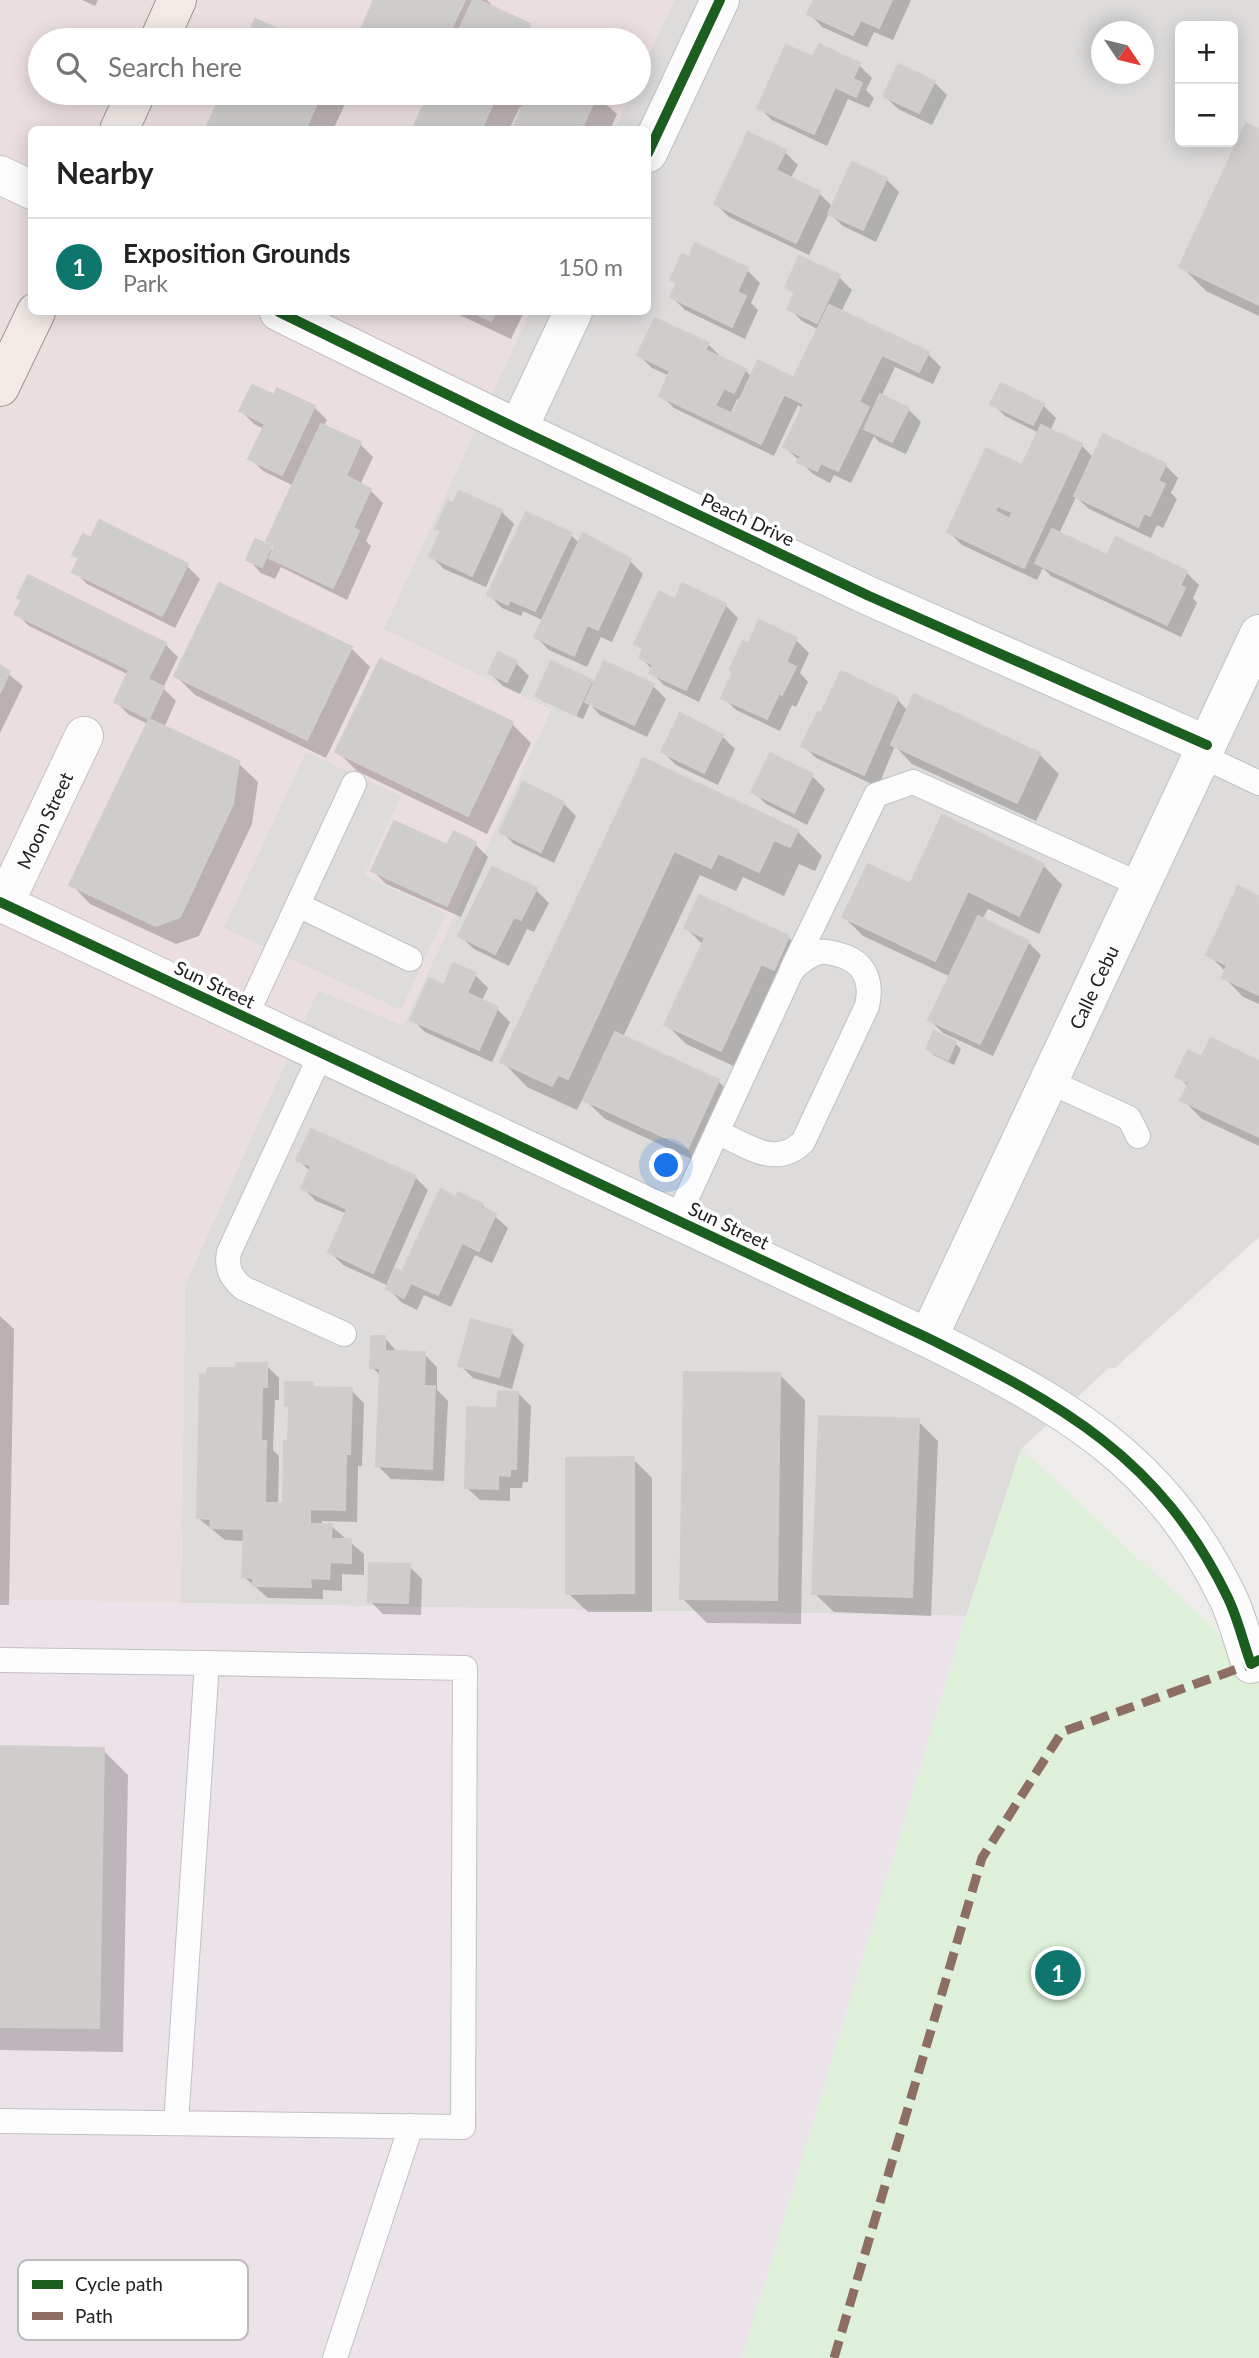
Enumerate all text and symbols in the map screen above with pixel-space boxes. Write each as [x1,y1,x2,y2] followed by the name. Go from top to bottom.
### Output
[1091,21,1154,84] north arrow
[1175,21,1238,147] map controls
[1175,21,1238,84] button: +
[28,28,651,105] search box
[52,48,90,86] icon: search
[108,51,242,83] text: Search here
[1175,84,1238,147] button: −
[56,154,154,190] text: Nearby
[123,237,350,269] text: Exposition Grounds
[72,253,86,281] text: 1
[558,253,623,281] text: 150 m
[123,269,168,297] text: Park
[698,487,798,551] street label: Peach Drive
[11,768,77,872] street label: Moon Street
[1064,941,1123,1032] street label: Calle Cebu
[171,955,259,1013] street label: Sun Street
[649,1148,683,1182] your location
[685,1196,773,1254] street label: Sun Street
[1035,1947,1081,1999] pin: 1
[18,2260,248,2340] legend
[75,2272,163,2295] text: Cycle path
[75,2304,113,2327] text: Path

